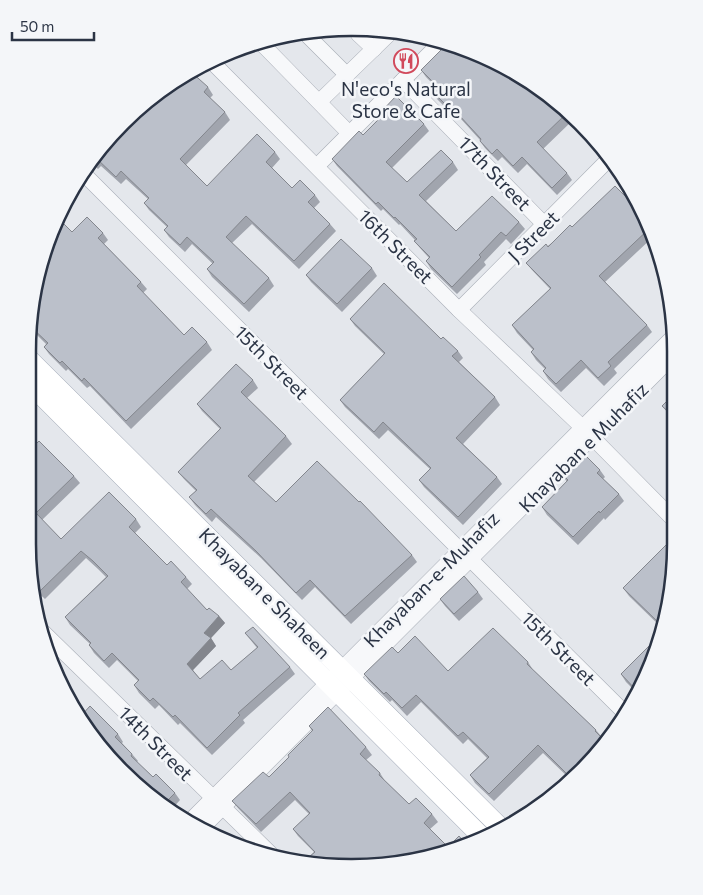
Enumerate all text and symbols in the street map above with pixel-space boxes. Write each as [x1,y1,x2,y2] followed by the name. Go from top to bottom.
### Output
[12,10,95,42] scale bar
[20,17,54,35] text: 50 m
[393,48,419,74] restaurant icon: N'eco's Natural Store & Cafe
[341,77,471,122] place label: N'eco's Natural Store & Cafe
[454,131,536,215] street label: 17th Street
[354,204,438,288] street label: 16th Street
[503,205,564,266] street label: J Street
[230,320,314,404] street label: 15th Street
[513,377,653,517] street label: Khayaban e Muhafiz
[358,506,504,652] street label: Khayaban-e-Muhafiz
[195,523,335,663] street label: Khayaban e Shaheen
[517,606,601,690] street label: 15th Street
[114,701,198,785] street label: 14th Street

